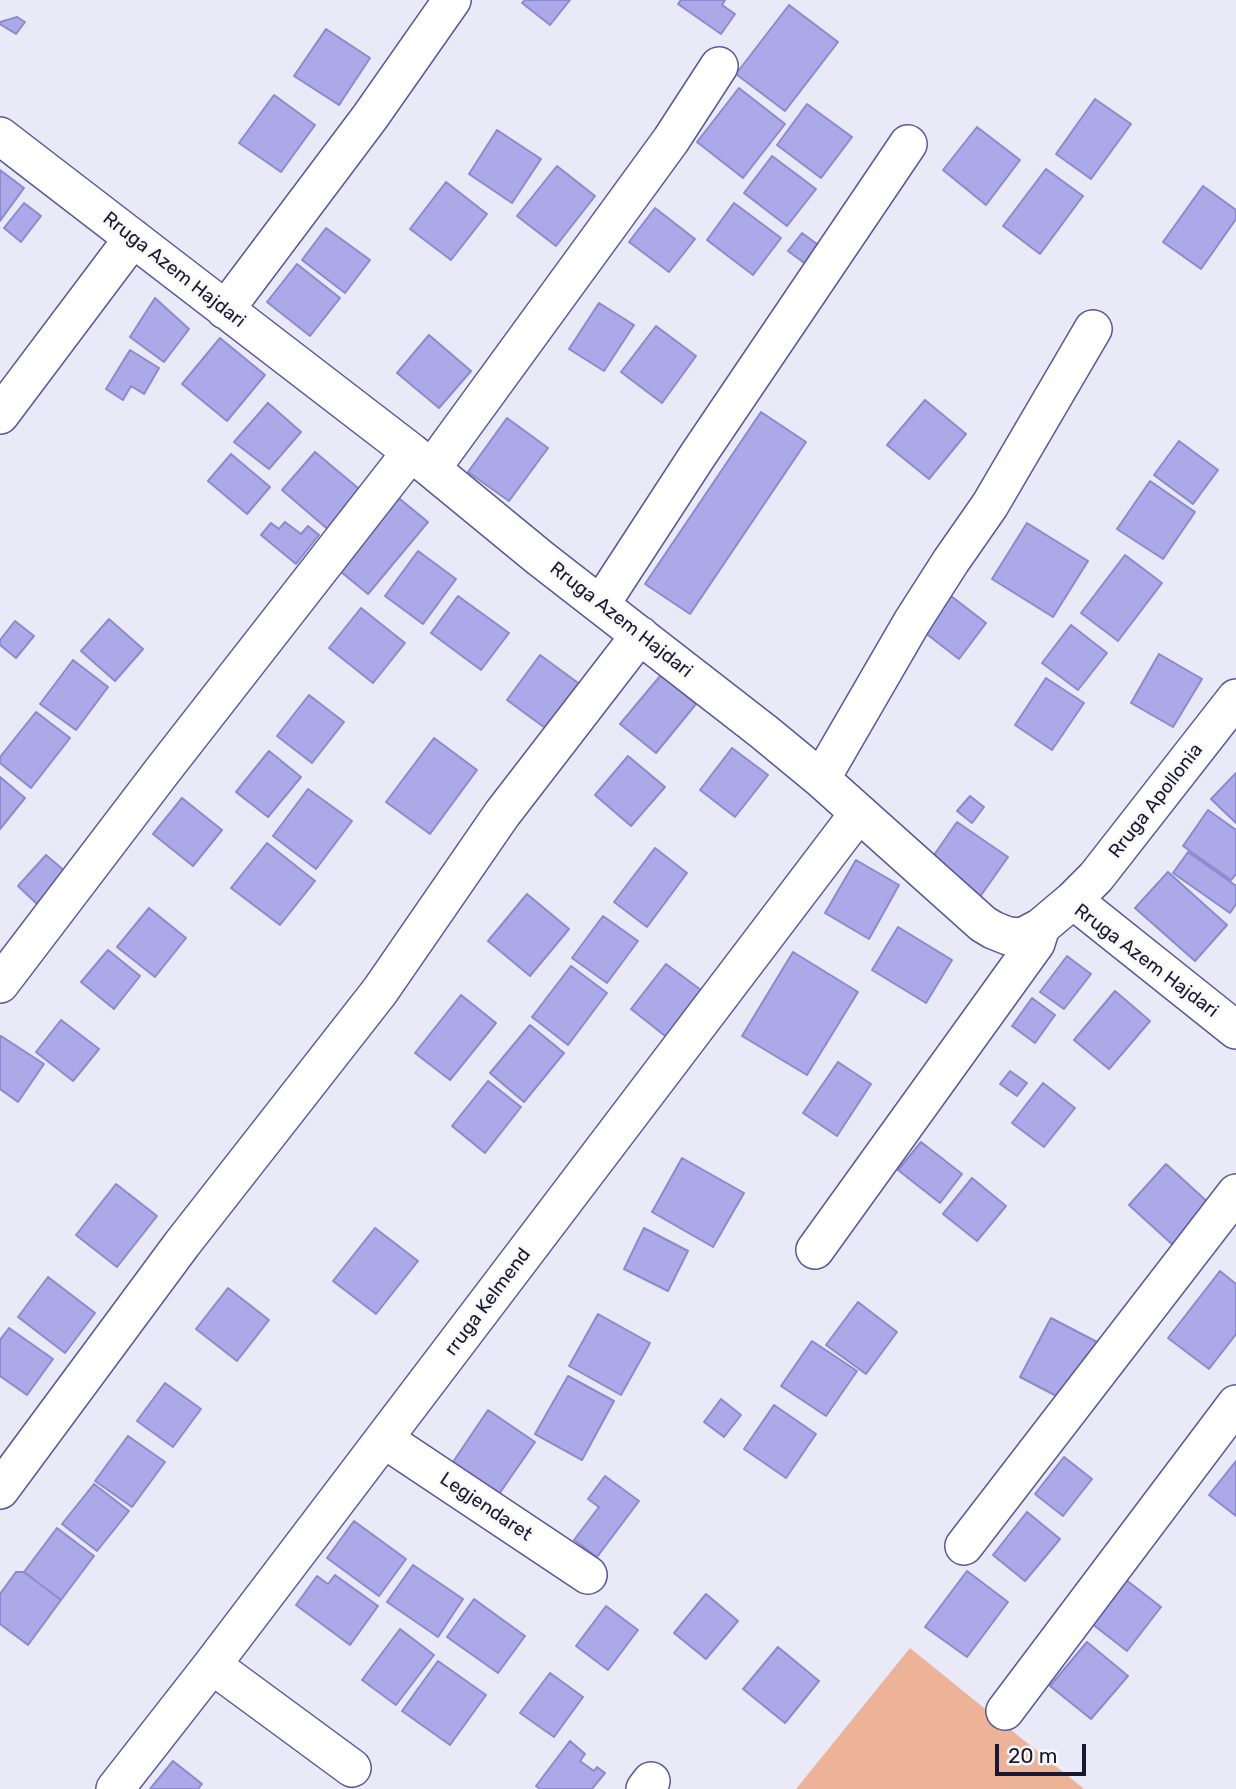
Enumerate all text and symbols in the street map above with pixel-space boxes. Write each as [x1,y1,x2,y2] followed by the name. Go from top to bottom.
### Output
[98,207,250,333] street label: Rruga Azem Hajdari
[545,557,697,683] street label: Rruga Azem Hajdari
[1104,739,1208,863] street label: Rruga Apollonia
[1069,899,1223,1023] street label: Rruga Azem Hajdari
[440,1244,536,1360] street label: rruga Kelmend
[436,1468,536,1546] street label: Legjendaret
[998,1730,1089,1774] scale bar
[1008,1743,1057,1768] text: 20 m

